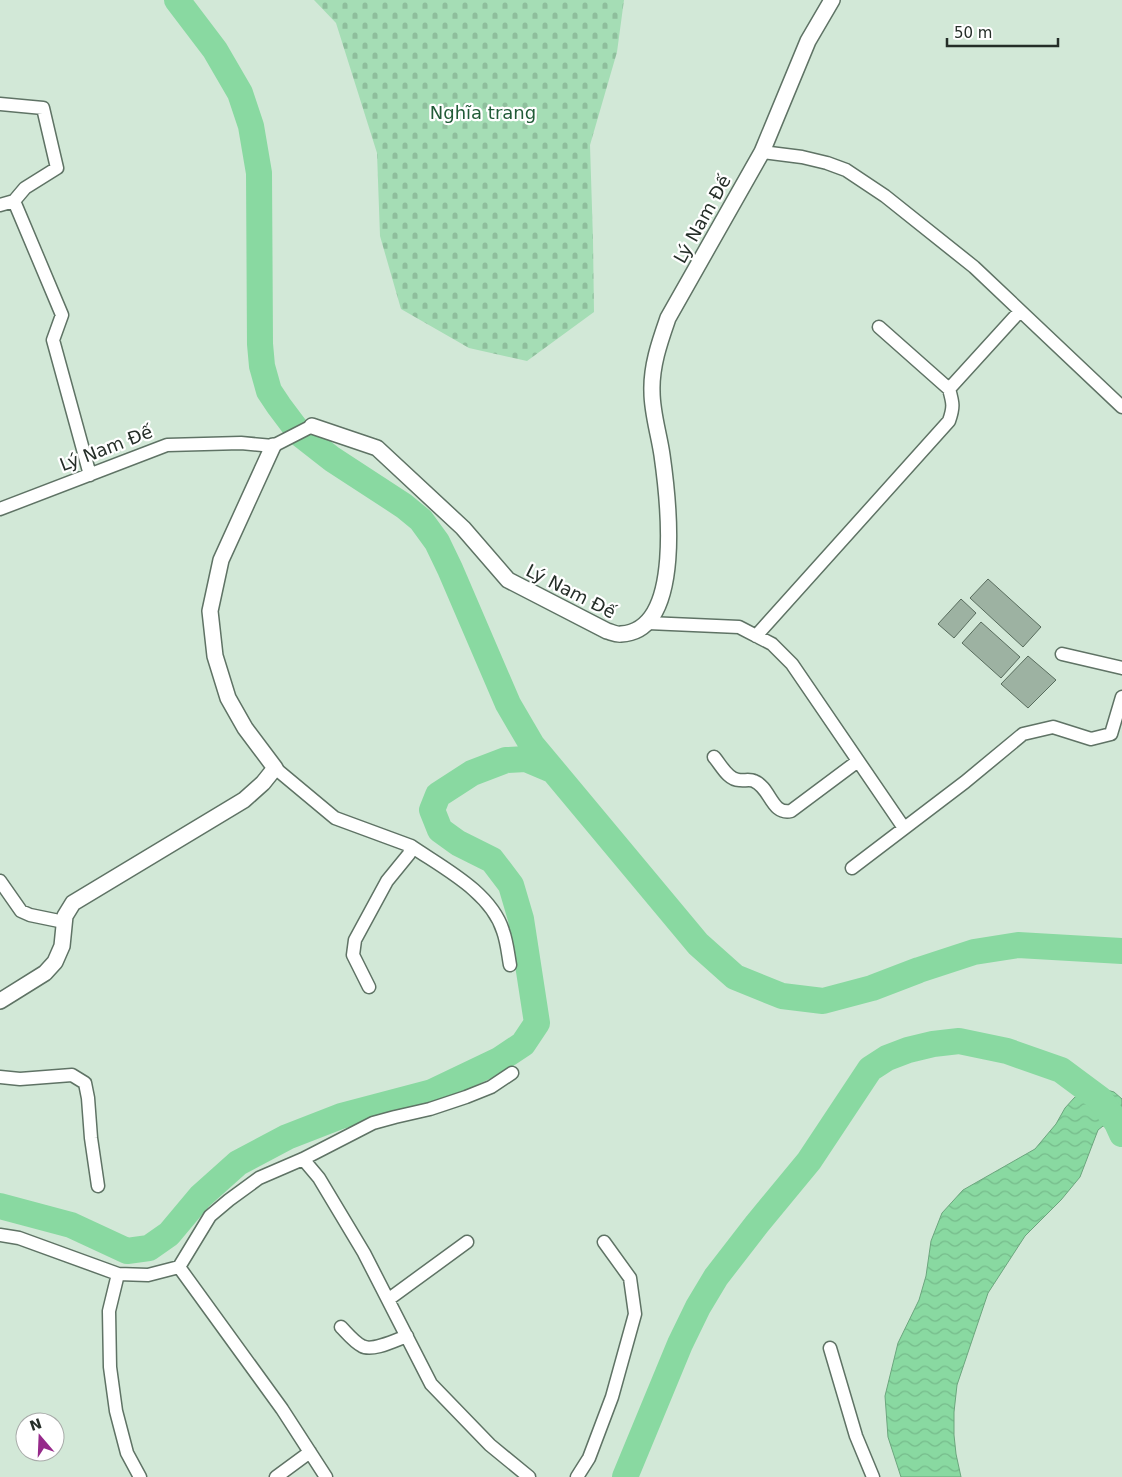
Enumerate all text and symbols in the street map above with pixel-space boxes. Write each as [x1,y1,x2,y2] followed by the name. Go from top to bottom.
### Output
[947,15,1058,47] scale bar
[954,24,992,42] text: 50 m
[430,102,536,123] park label: Nghĩa trang
[669,170,735,267] street label: Lý Nam Đế
[57,420,156,475] street label: Lý Nam Đế
[523,560,620,623] street label: Lý Nam Đế
[15,1412,65,1462] north arrow
[28,1415,44,1434] text: N

